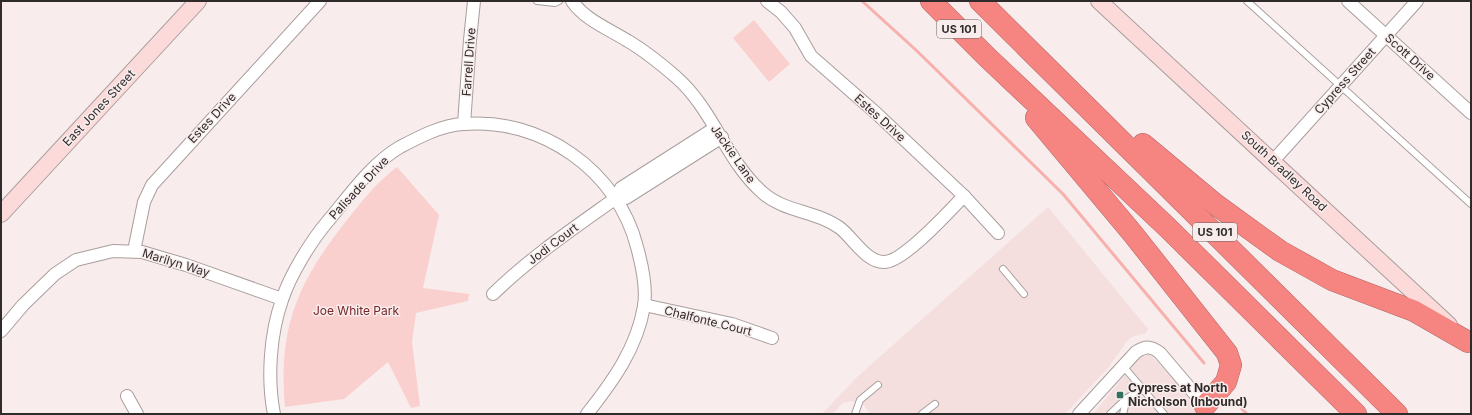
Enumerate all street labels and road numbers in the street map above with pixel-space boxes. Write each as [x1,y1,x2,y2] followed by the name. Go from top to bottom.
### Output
[937,20,981,38] road number: US 101
[459,27,478,97] street label: Farrell Drive
[1382,30,1439,83] street label: Scott Drive
[1311,44,1378,117] street label: Cypress Street
[59,66,138,149] street label: East Jones Street
[184,89,239,146] street label: Estes Drive
[852,91,909,145] street label: Estes Drive
[708,122,759,186] street label: Jackie Lane
[1238,127,1330,214] street label: South Bradley Road
[326,153,392,222] street label: Palisade Drive
[524,220,581,267] street label: Jodi Court
[1193,223,1237,241] road number: US 101
[141,245,212,280] street label: Marilyn Way
[663,302,754,339] street label: Chalfonte Court

